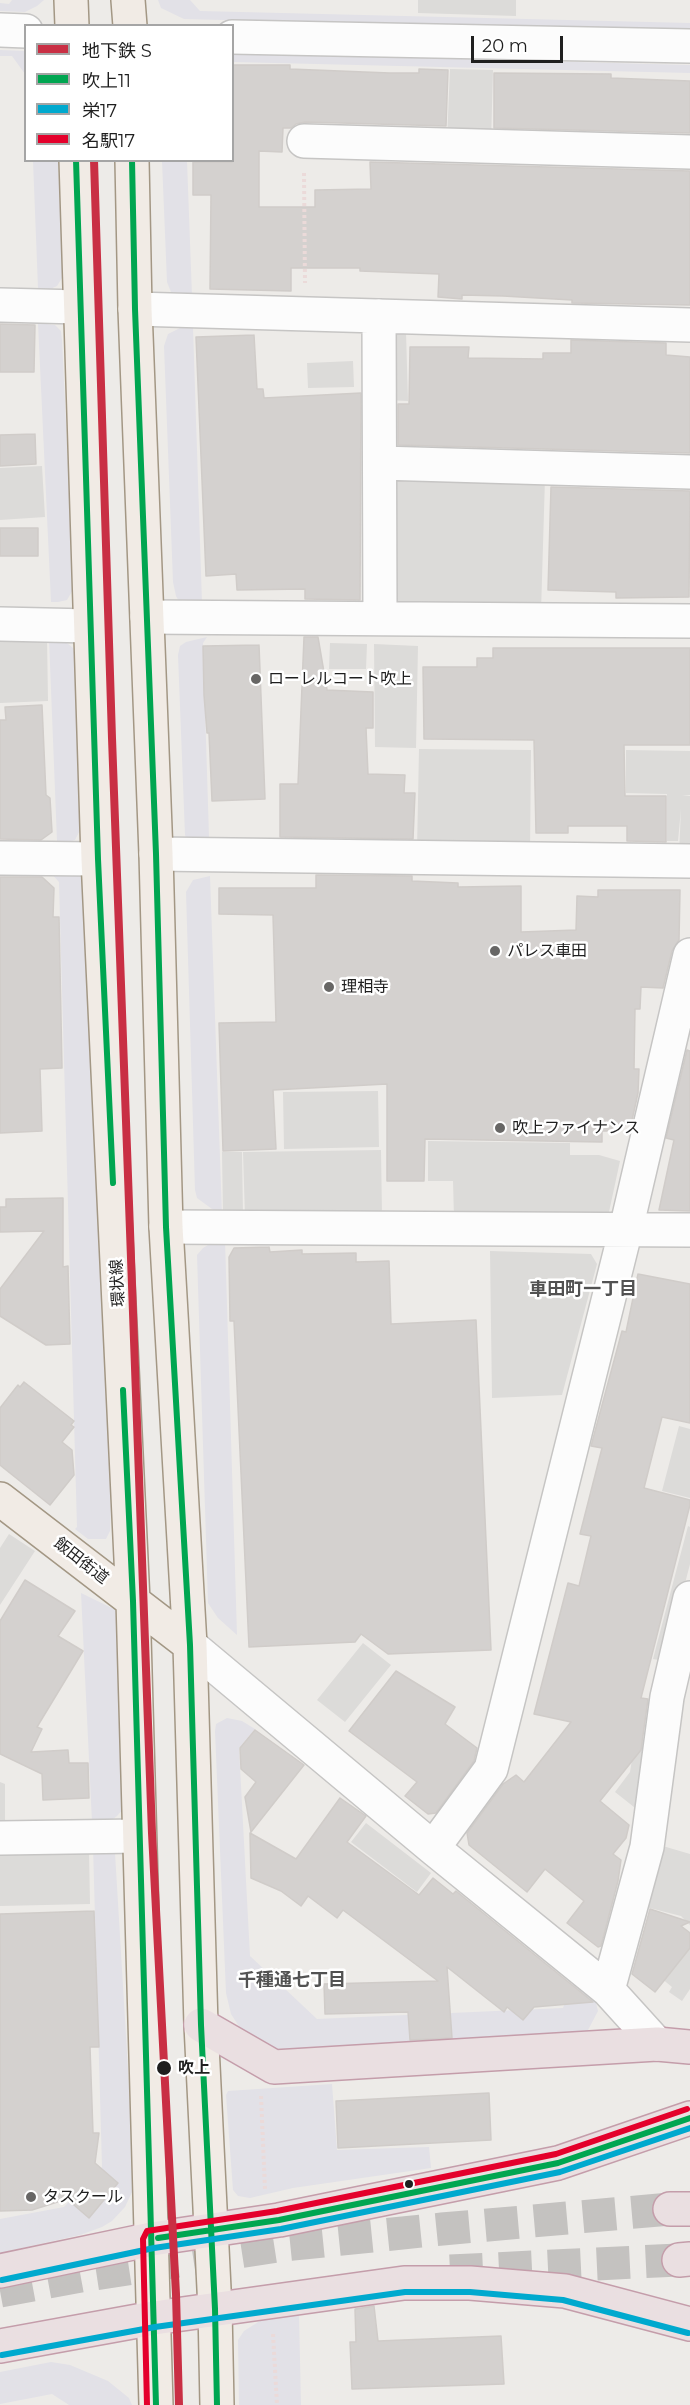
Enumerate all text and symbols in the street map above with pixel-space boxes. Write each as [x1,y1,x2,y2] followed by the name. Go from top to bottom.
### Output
[24,24,234,162] legend
[474,24,566,62] scale bar
[482,35,528,57] text: 20 m
[82,40,152,62] text: 地下鉄 S
[82,70,131,92] text: 吹上11
[82,100,117,122] text: 栄17
[82,130,135,152] text: 名駅17
[268,669,412,689] place label: ローレルコート吹上
[249,672,263,686] marker: ローレルコート吹上
[507,941,587,961] place label: パレス車田
[488,944,502,958] marker: パレス車田
[341,977,389,997] place label: 理相寺
[322,980,336,994] marker: 理相寺
[512,1118,640,1138] place label: 吹上ファイナンス
[493,1121,507,1135] marker: 吹上ファイナンス
[107,1259,129,1307] street label: 環状線
[529,1279,637,1301] district label: 車田町一丁目
[50,1534,112,1588] street label: 飯田街道
[238,1970,346,1992] district label: 千種通七丁目
[178,2058,210,2078] place label: 吹上
[155,2059,173,2077] marker: 吹上
[403,2178,415,2190] unlabelled marker
[43,2187,123,2207] place label: タスクール
[24,2190,38,2204] marker: タスクール

